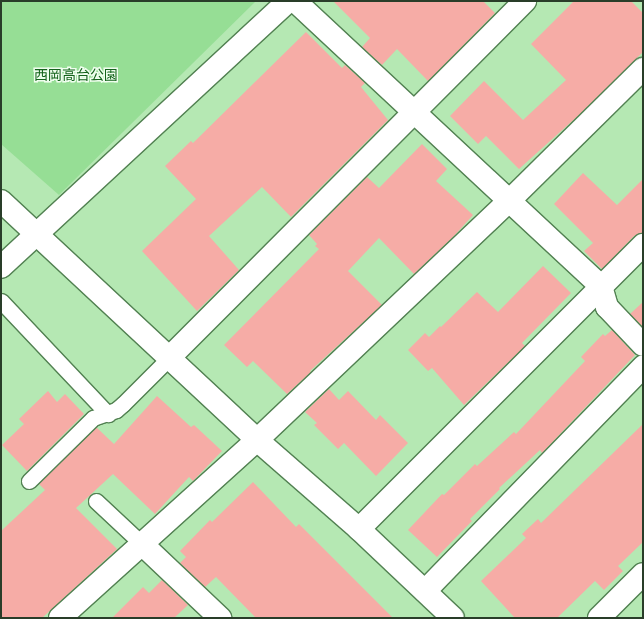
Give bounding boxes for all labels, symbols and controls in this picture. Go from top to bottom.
park label: 西岡高台公園 [34,67,118,83]

